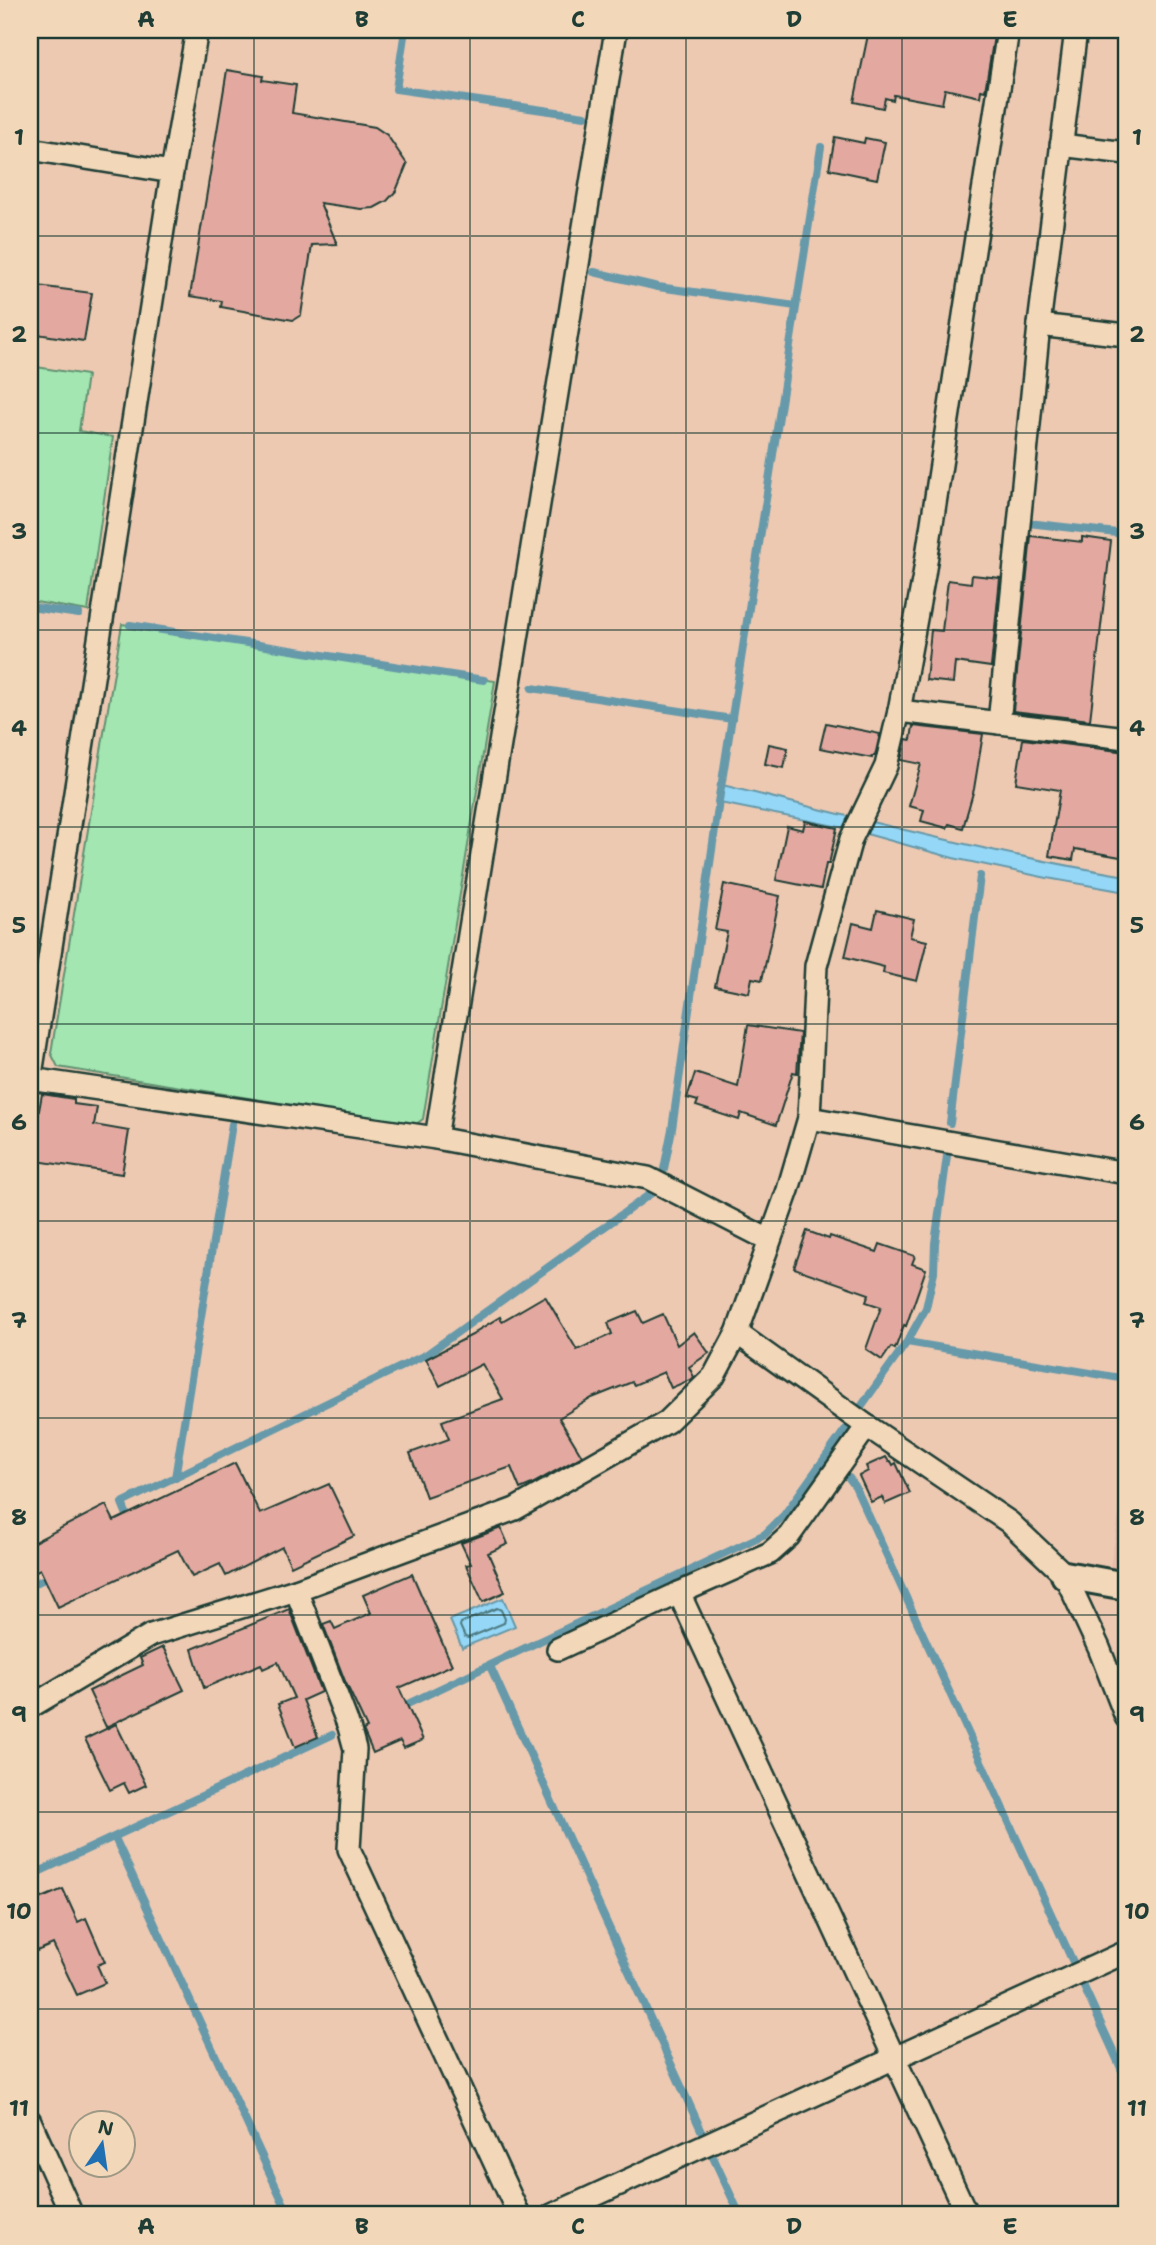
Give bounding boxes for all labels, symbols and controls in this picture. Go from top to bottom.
text: A [137,4,155,34]
text: B [355,4,369,34]
text: C [571,4,585,34]
text: D [786,4,802,34]
text: E [1002,4,1018,34]
text: 1 [14,122,24,152]
text: 1 [1132,122,1142,152]
text: 2 [11,319,27,349]
text: 2 [1129,319,1145,349]
text: 3 [11,516,27,546]
text: 3 [1129,516,1145,546]
text: 4 [11,713,27,743]
text: 4 [1129,713,1145,743]
text: 5 [12,910,26,940]
text: 5 [1130,910,1144,940]
text: 6 [11,1107,27,1137]
text: 6 [1129,1107,1145,1137]
text: 7 [11,1305,27,1335]
text: 7 [1129,1305,1145,1335]
text: 8 [11,1502,27,1532]
text: 8 [1129,1502,1145,1532]
text: 9 [11,1699,27,1729]
text: 9 [1129,1699,1145,1729]
text: 10 [6,1896,32,1926]
text: 10 [1124,1896,1150,1926]
text: 11 [9,2093,29,2123]
text: 11 [1127,2093,1147,2123]
north arrow [66,2108,136,2178]
text: N [96,2114,116,2142]
text: A [137,2211,155,2241]
text: B [355,2211,369,2241]
text: C [571,2211,585,2241]
text: D [786,2211,802,2241]
text: E [1002,2211,1018,2241]

